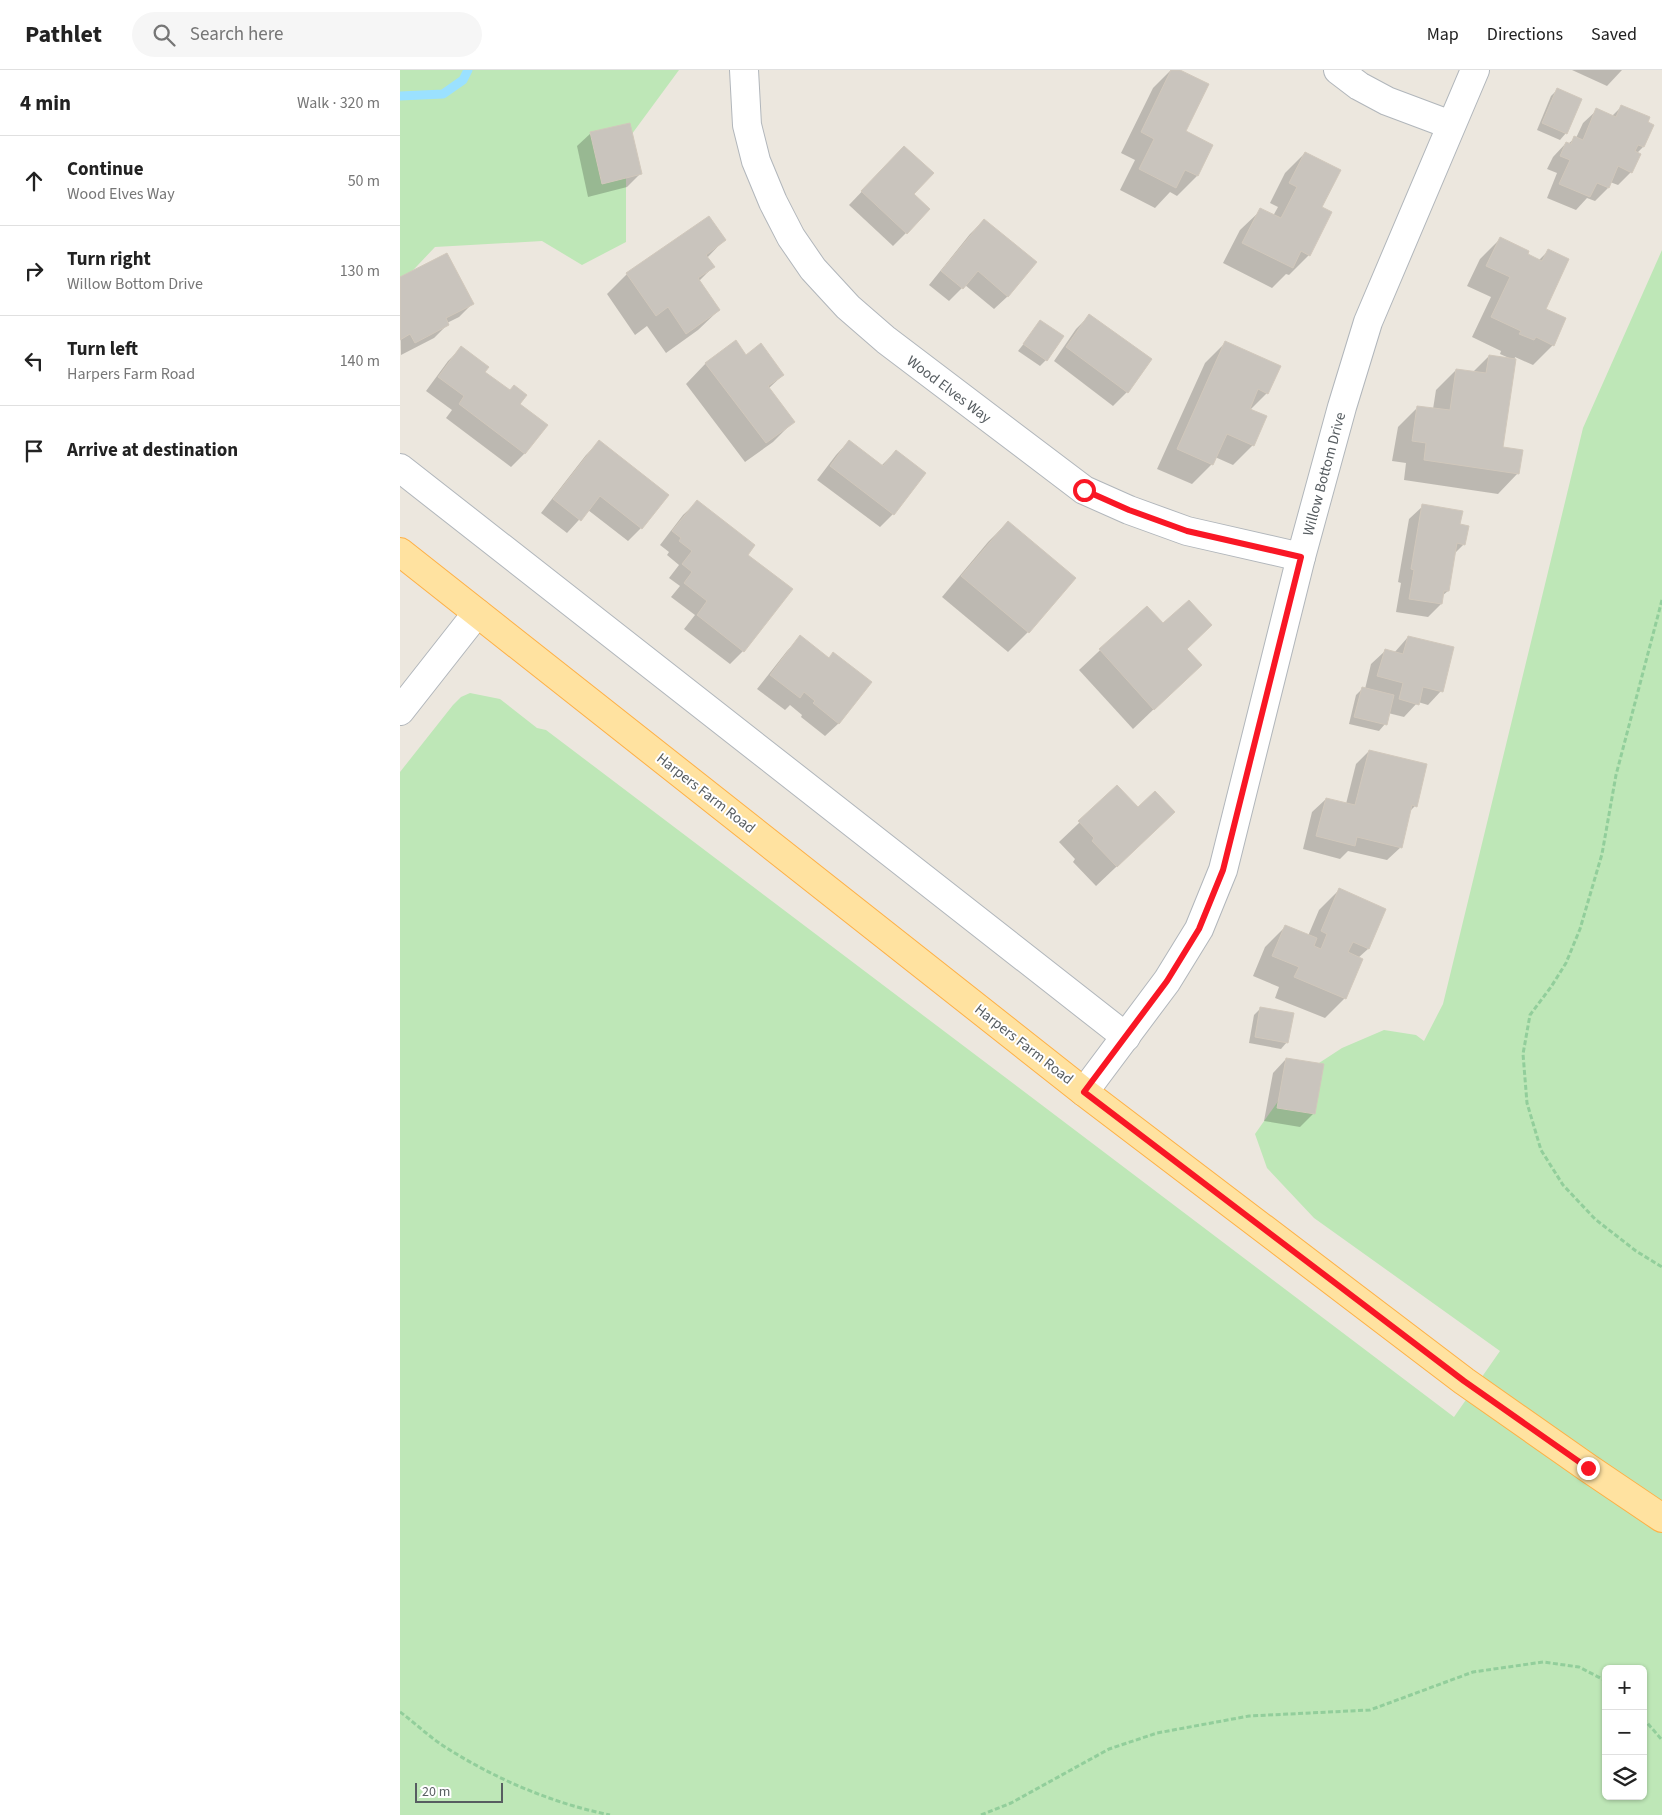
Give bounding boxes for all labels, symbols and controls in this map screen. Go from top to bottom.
search box [132,12,482,57]
text: Pathlet [25,17,102,52]
icon: search [150,21,178,49]
text: Search here [190,21,284,48]
text: Map [1427,22,1459,47]
text: Directions [1487,22,1563,47]
text: Saved [1591,22,1637,47]
text: 4 min [20,88,71,118]
text: Walk · 320 m [297,92,380,114]
text: Continue [67,156,144,183]
icon: ahead [20,167,48,195]
text: 50 m [348,170,380,192]
text: Wood Elves Way [67,183,175,205]
text: Turn right [67,246,151,273]
icon: right [20,257,48,285]
text: 130 m [340,260,380,282]
text: Willow Bottom Drive [67,273,203,295]
text: Turn left [67,336,138,363]
icon: left [20,347,48,375]
text: 140 m [340,350,380,372]
street label: Wood Elves Way [902,351,995,428]
text: Harpers Farm Road [67,363,195,385]
street label: Willow Bottom Drive [1298,410,1351,538]
icon: arrive [20,437,48,465]
text: Arrive at destination [67,437,238,464]
route start [1073,479,1096,502]
street label: Harpers Farm Road [652,748,759,839]
street label: Harpers Farm Road [970,999,1077,1090]
route end [1577,1457,1600,1480]
map controls [1602,1665,1647,1800]
button: + [1602,1665,1647,1710]
button: − [1602,1710,1647,1755]
button: layers [1602,1755,1647,1800]
scale bar [415,1780,502,1803]
text: 20 m [422,1782,450,1802]

